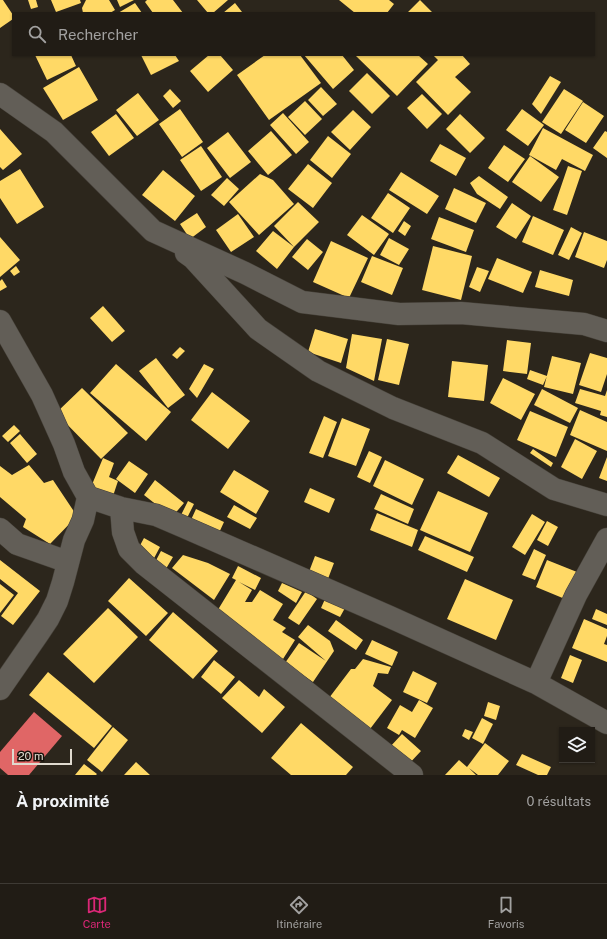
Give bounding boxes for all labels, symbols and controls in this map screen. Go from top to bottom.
search box [12,12,595,56]
icon: search [26,23,48,45]
text: Rechercher [58,26,138,43]
map controls [559,727,595,763]
button: layers [559,727,595,763]
scale bar [12,747,72,766]
text: 20 m [18,750,43,762]
text: À proximité [16,791,110,811]
text: 0 résultats [526,794,591,809]
tab: Carte [83,894,111,930]
tab: Itinéraire [276,894,322,930]
tab: Favoris [488,894,524,930]

